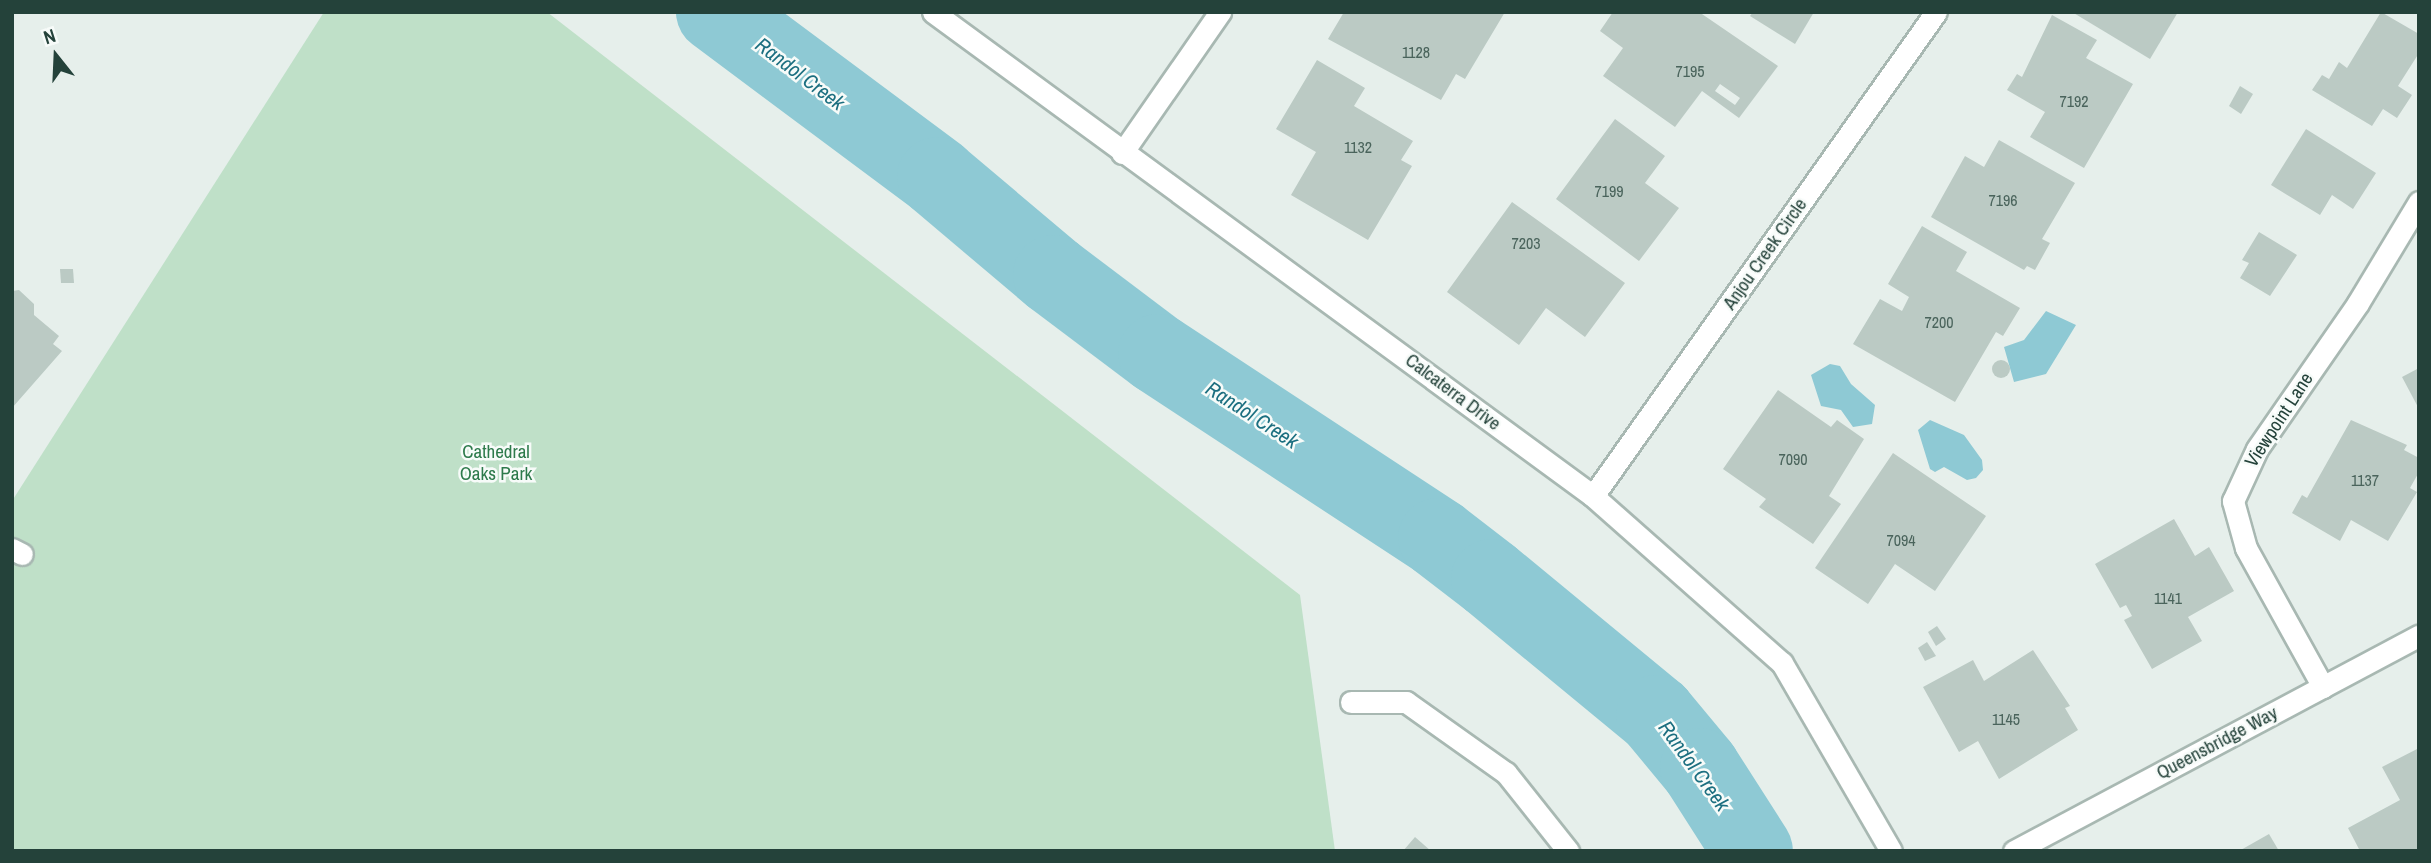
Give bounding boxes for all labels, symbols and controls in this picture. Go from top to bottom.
north arrow [21,21,91,91]
text: N [40,22,59,50]
water label: Randol Creek [750,32,850,116]
house number: 1128 [1402,42,1430,62]
house number: 7195 [1675,61,1705,81]
house number: 7192 [2059,91,2089,111]
house number: 1132 [1344,137,1372,157]
house number: 7199 [1594,181,1624,201]
house number: 7196 [1988,190,2018,210]
street label: Anjou Creek Circle [1718,194,1812,314]
house number: 7203 [1511,233,1541,253]
house number: 7200 [1924,312,1954,332]
street label: Calcaterra Drive [1401,349,1505,435]
street label: Viewpoint Lane [2240,368,2318,472]
water label: Randol Creek [1201,376,1303,454]
park label: Cathedral Oaks Park [460,441,532,485]
house number: 7090 [1778,449,1808,469]
house number: 1137 [2351,470,2379,490]
house number: 7094 [1886,530,1916,550]
house number: 1141 [2154,588,2182,608]
street label: Queensbridge Way [2153,702,2281,784]
house number: 1145 [1992,709,2020,729]
water label: Randol Creek [1653,716,1735,816]

